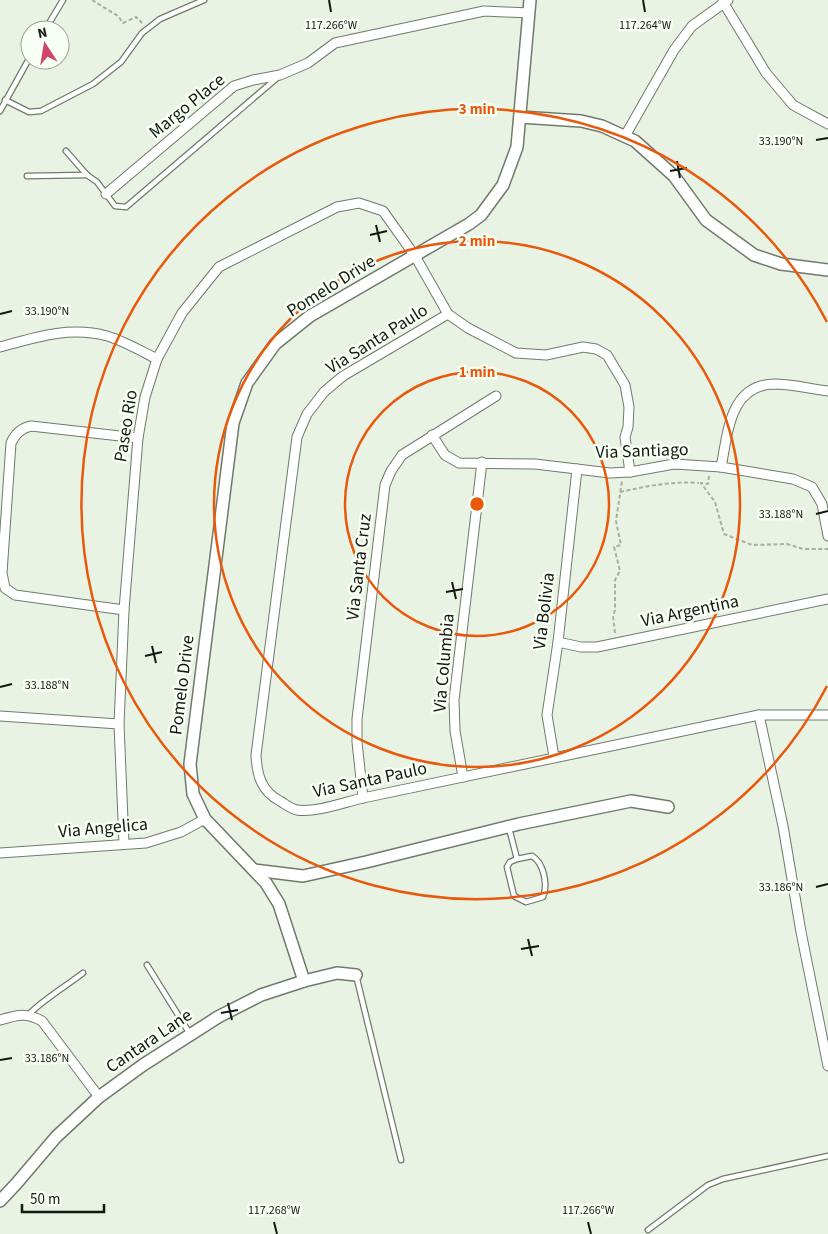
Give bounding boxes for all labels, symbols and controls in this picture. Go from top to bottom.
text: 117.266°W [305,17,358,34]
text: 117.264°W [619,17,672,34]
north arrow [20,20,70,70]
text: N [36,23,49,44]
street label: Margo Place [144,68,230,144]
text: 3 min [459,99,495,120]
text: 33.190°N [759,133,803,150]
text: 2 min [459,231,495,252]
street label: Pomelo Drive [282,249,380,323]
street label: Via Santa Paulo [321,298,433,380]
text: 33.190°N [25,303,69,320]
text: 1 min [459,362,495,383]
street label: Paseo Rio [108,388,144,464]
street label: Via Santiago [595,437,689,465]
centre of rings [468,495,486,513]
text: 33.188°N [759,506,803,523]
street label: Via Santa Cruz [340,512,378,622]
street label: Via Bolivia [527,571,561,651]
street label: Via Argentina [639,588,741,634]
street label: Via Columbia [427,613,461,713]
street label: Pomelo Drive [163,634,201,736]
text: 33.188°N [25,677,69,694]
street label: Via Santa Paulo [311,756,429,804]
street label: Via Angelica [57,812,149,844]
text: 33.186°N [759,879,803,896]
street label: Cantara Lane [101,1003,197,1079]
text: 33.186°N [25,1050,69,1067]
scale bar [22,1182,105,1214]
text: 50 m [30,1189,60,1210]
text: 117.268°W [248,1202,301,1219]
text: 117.266°W [562,1202,615,1219]

